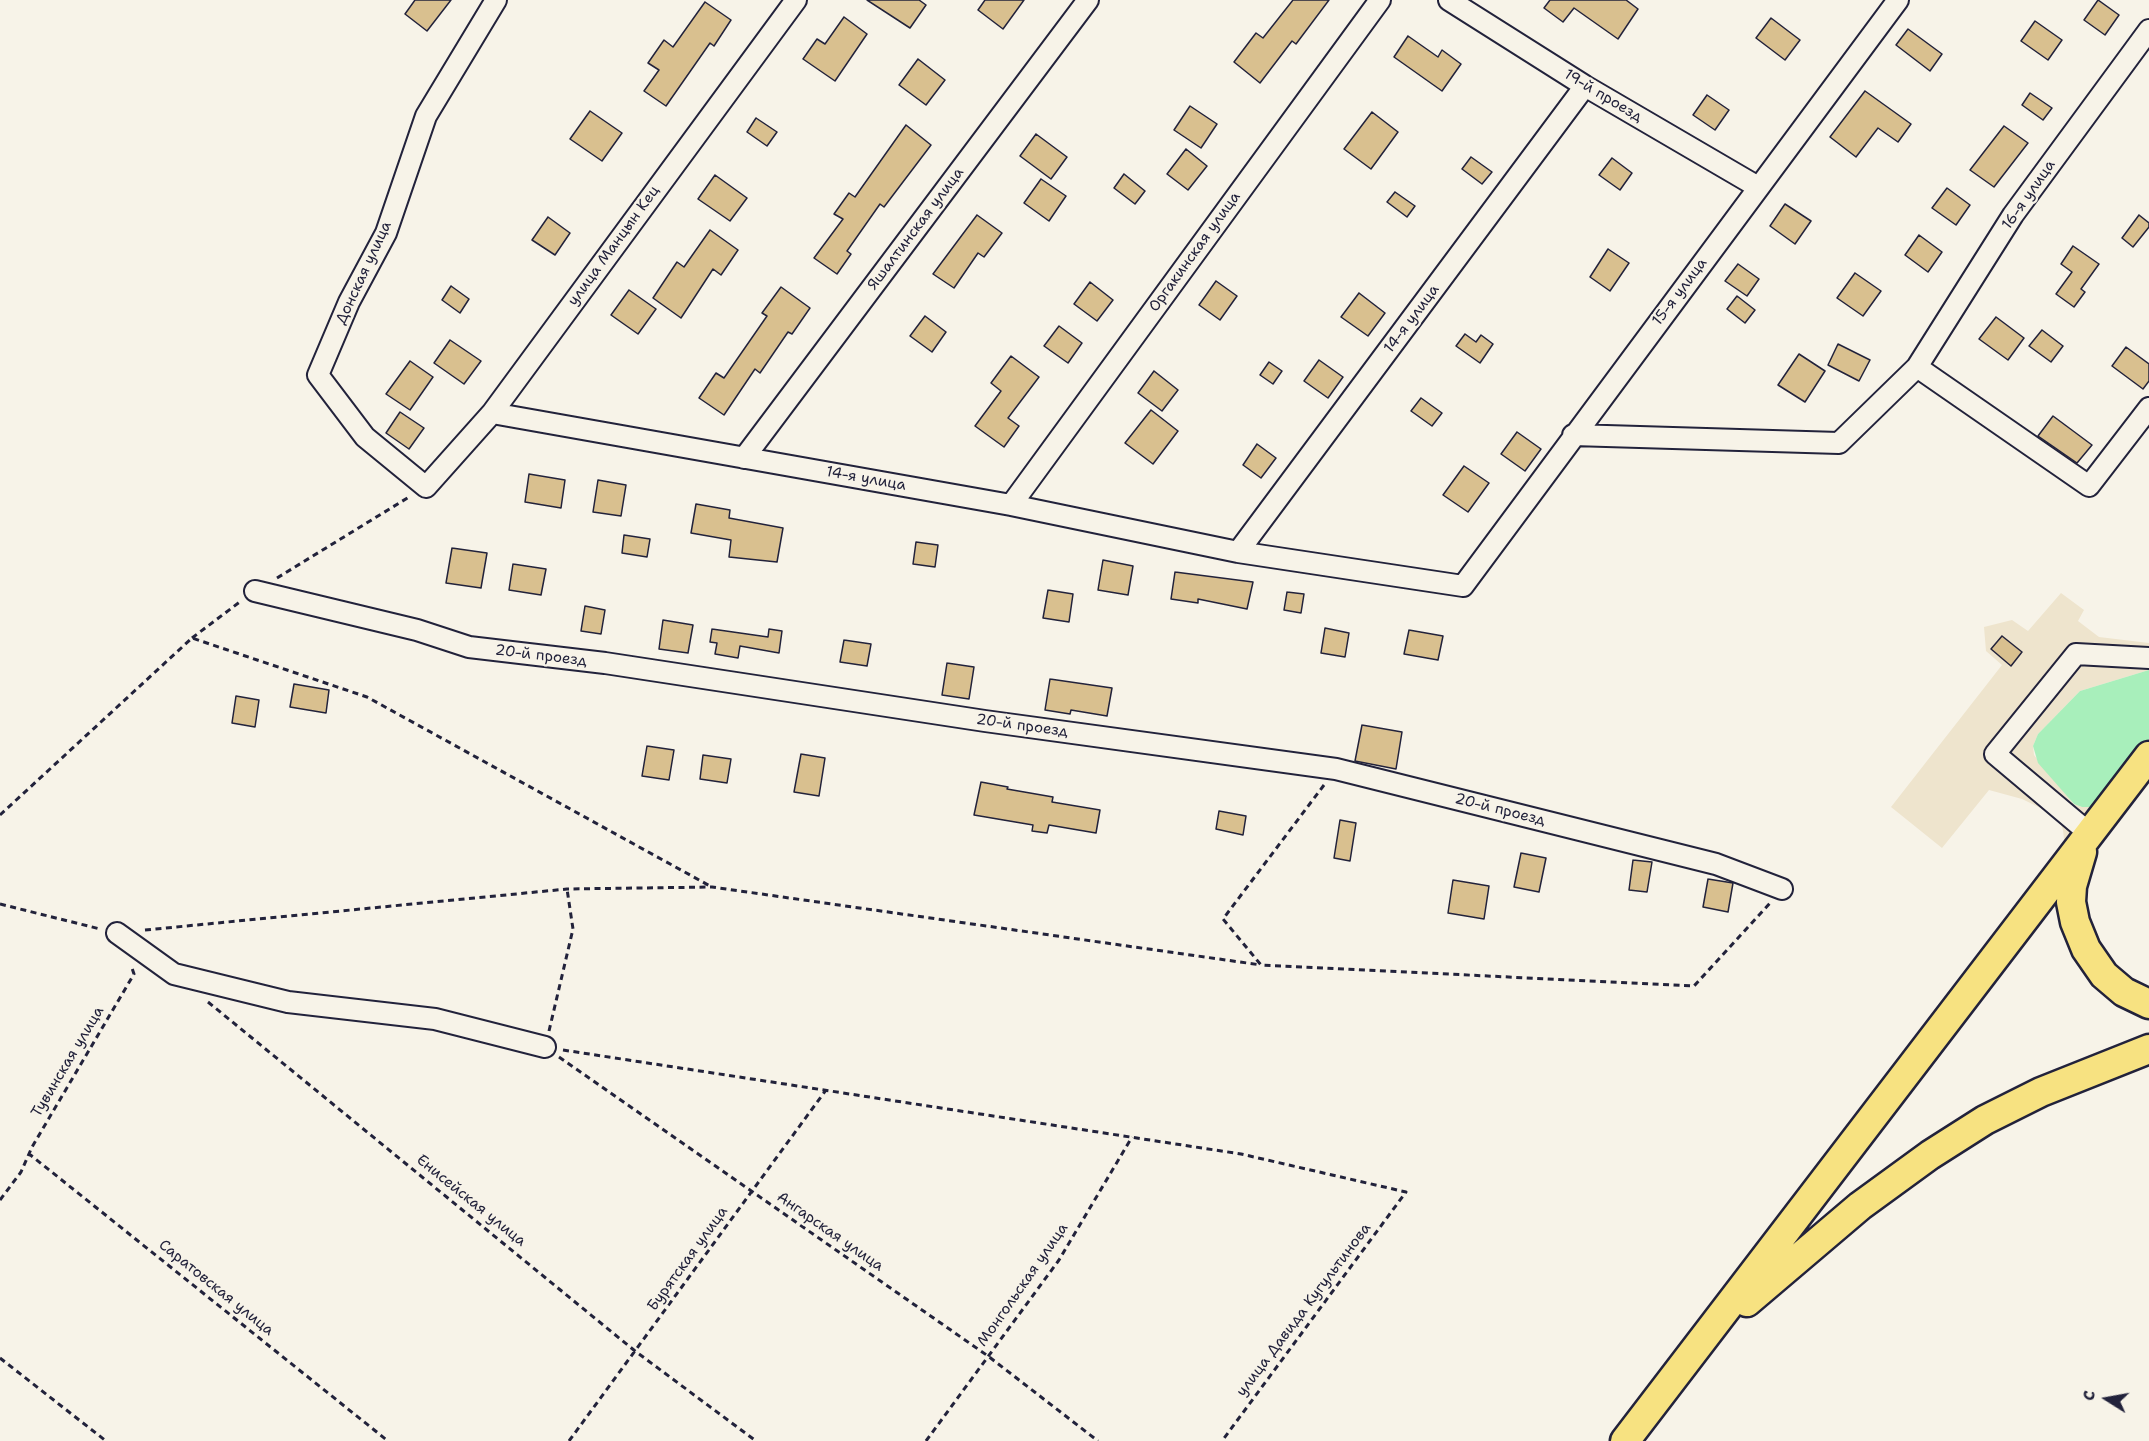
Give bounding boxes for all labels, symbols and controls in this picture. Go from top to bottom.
street label: 19-й проезд [1561,66,1645,126]
street label: 16-я улица [1998,157,2060,233]
street label: Яшалтинская улица [864,164,968,294]
street label: улица Манцын Кец [564,182,664,310]
street label: Оргакинская улица [1145,189,1245,315]
street label: Донская улица [332,219,396,327]
street label: 15-я улица [1649,255,1711,329]
street label: 14-я улица [1380,281,1444,357]
street label: 14-я улица [825,463,907,495]
street label: 20-й проезд [494,641,588,671]
street label: 20-й проезд [975,711,1069,741]
street label: 20-й проезд [1453,790,1547,830]
street label: Тувинская улица [28,1003,108,1121]
street label: Енисейская улица [413,1151,529,1251]
street label: Ангарская улица [773,1188,887,1276]
street label: Бурятская улица [644,1203,732,1315]
street label: Монгольская улица [974,1220,1072,1350]
street label: улица Давида Кугультинова [1233,1220,1375,1400]
street label: Саратовская улица [155,1236,277,1340]
north arrow [2077,1369,2137,1429]
text: С [2078,1389,2100,1402]

